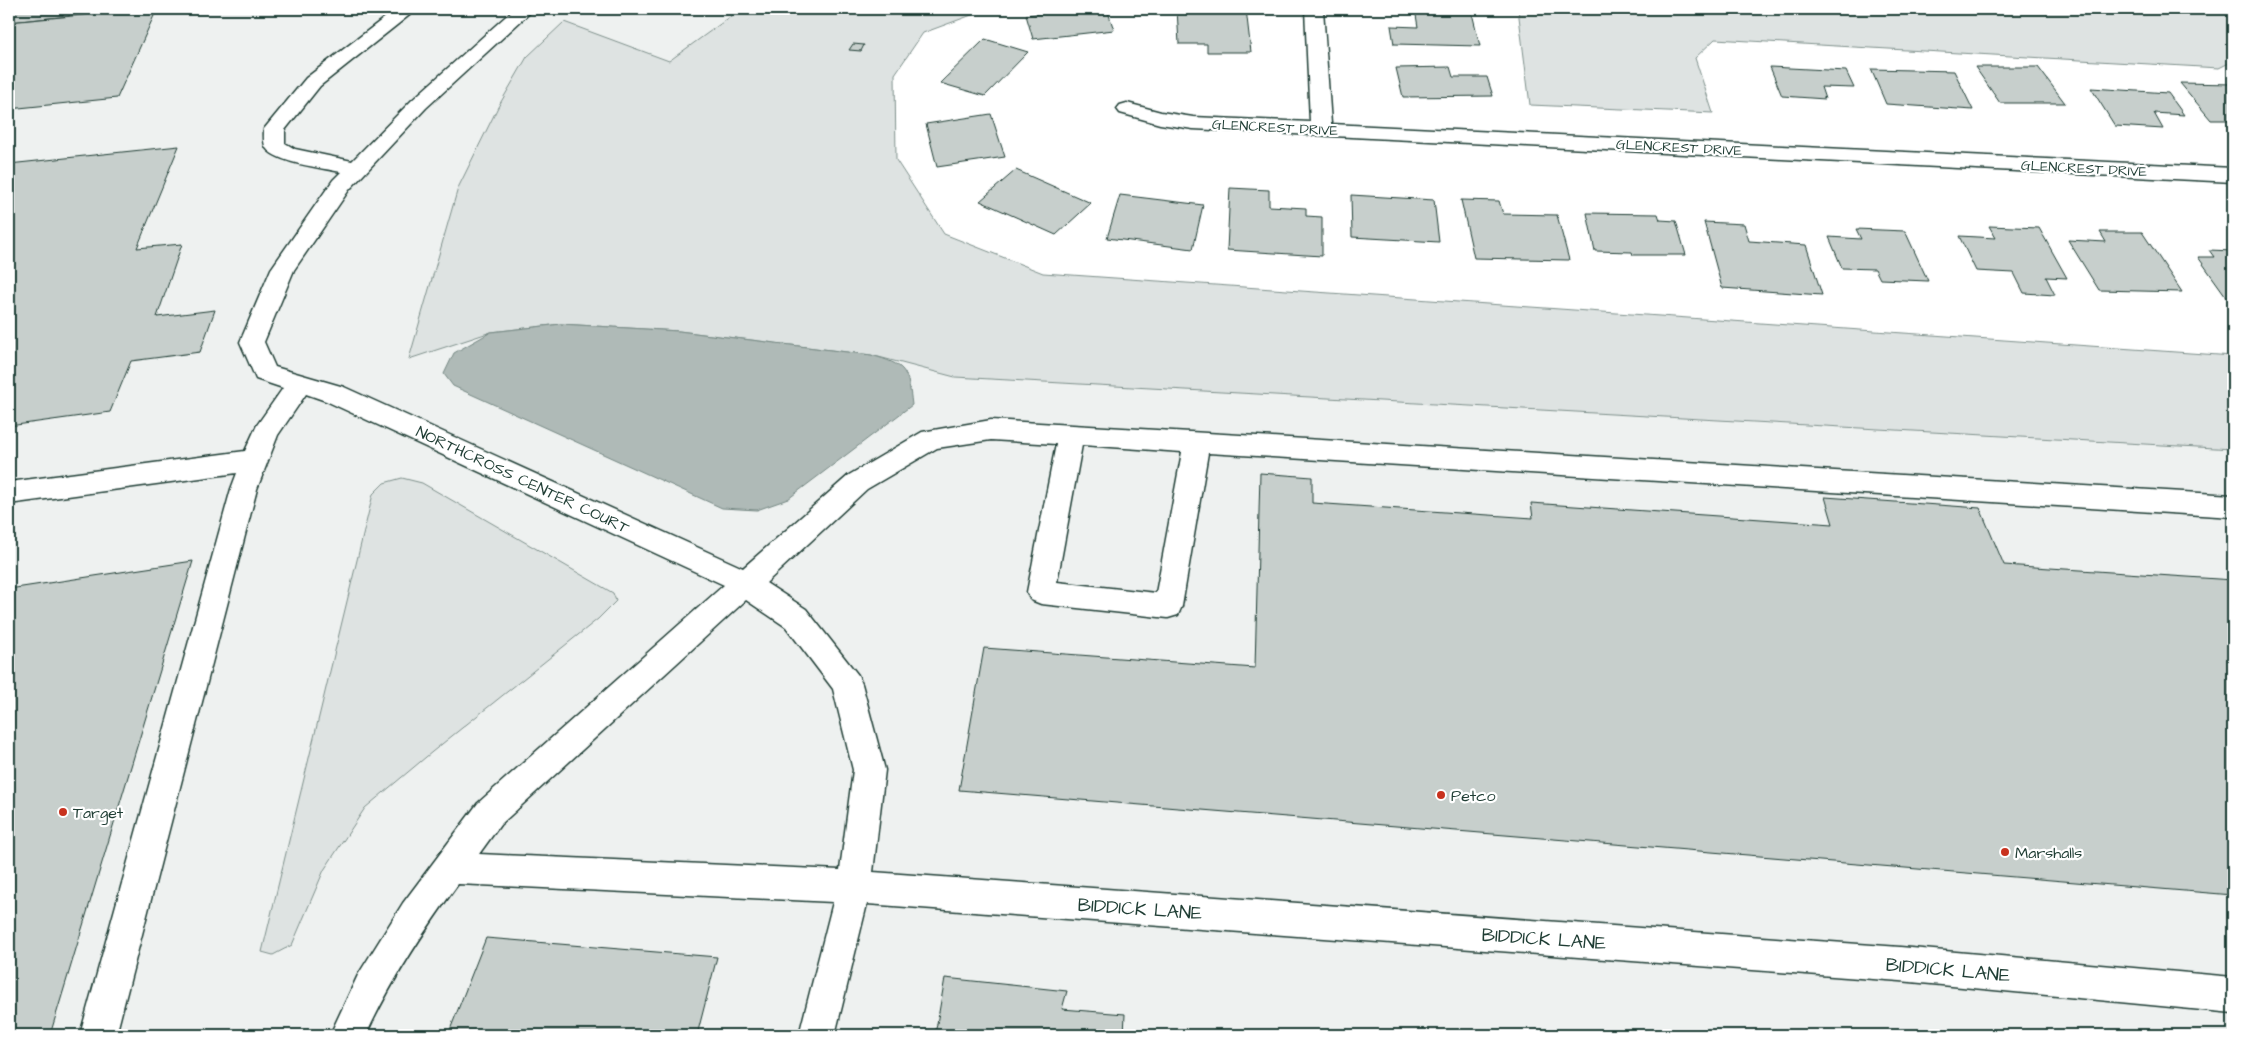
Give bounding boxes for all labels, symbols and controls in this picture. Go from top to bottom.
street label: GLENCREST DRIVE [1211,115,1339,141]
street label: GLENCREST DRIVE [1615,135,1743,161]
street label: GLENCREST DRIVE [2020,156,2148,182]
street label: NORTHCROSS CENTER COURT [412,421,633,539]
place label: Petco [1451,785,1495,807]
marker: Petco [1435,789,1447,801]
place label: Target [73,802,124,825]
marker: Target [57,806,69,818]
place label: Marshalls [2015,842,2082,864]
marker: Marshalls [1999,846,2011,858]
street label: BIDDICK LANE [1077,892,1203,927]
street label: BIDDICK LANE [1481,922,1607,957]
street label: BIDDICK LANE [1884,952,2011,989]

